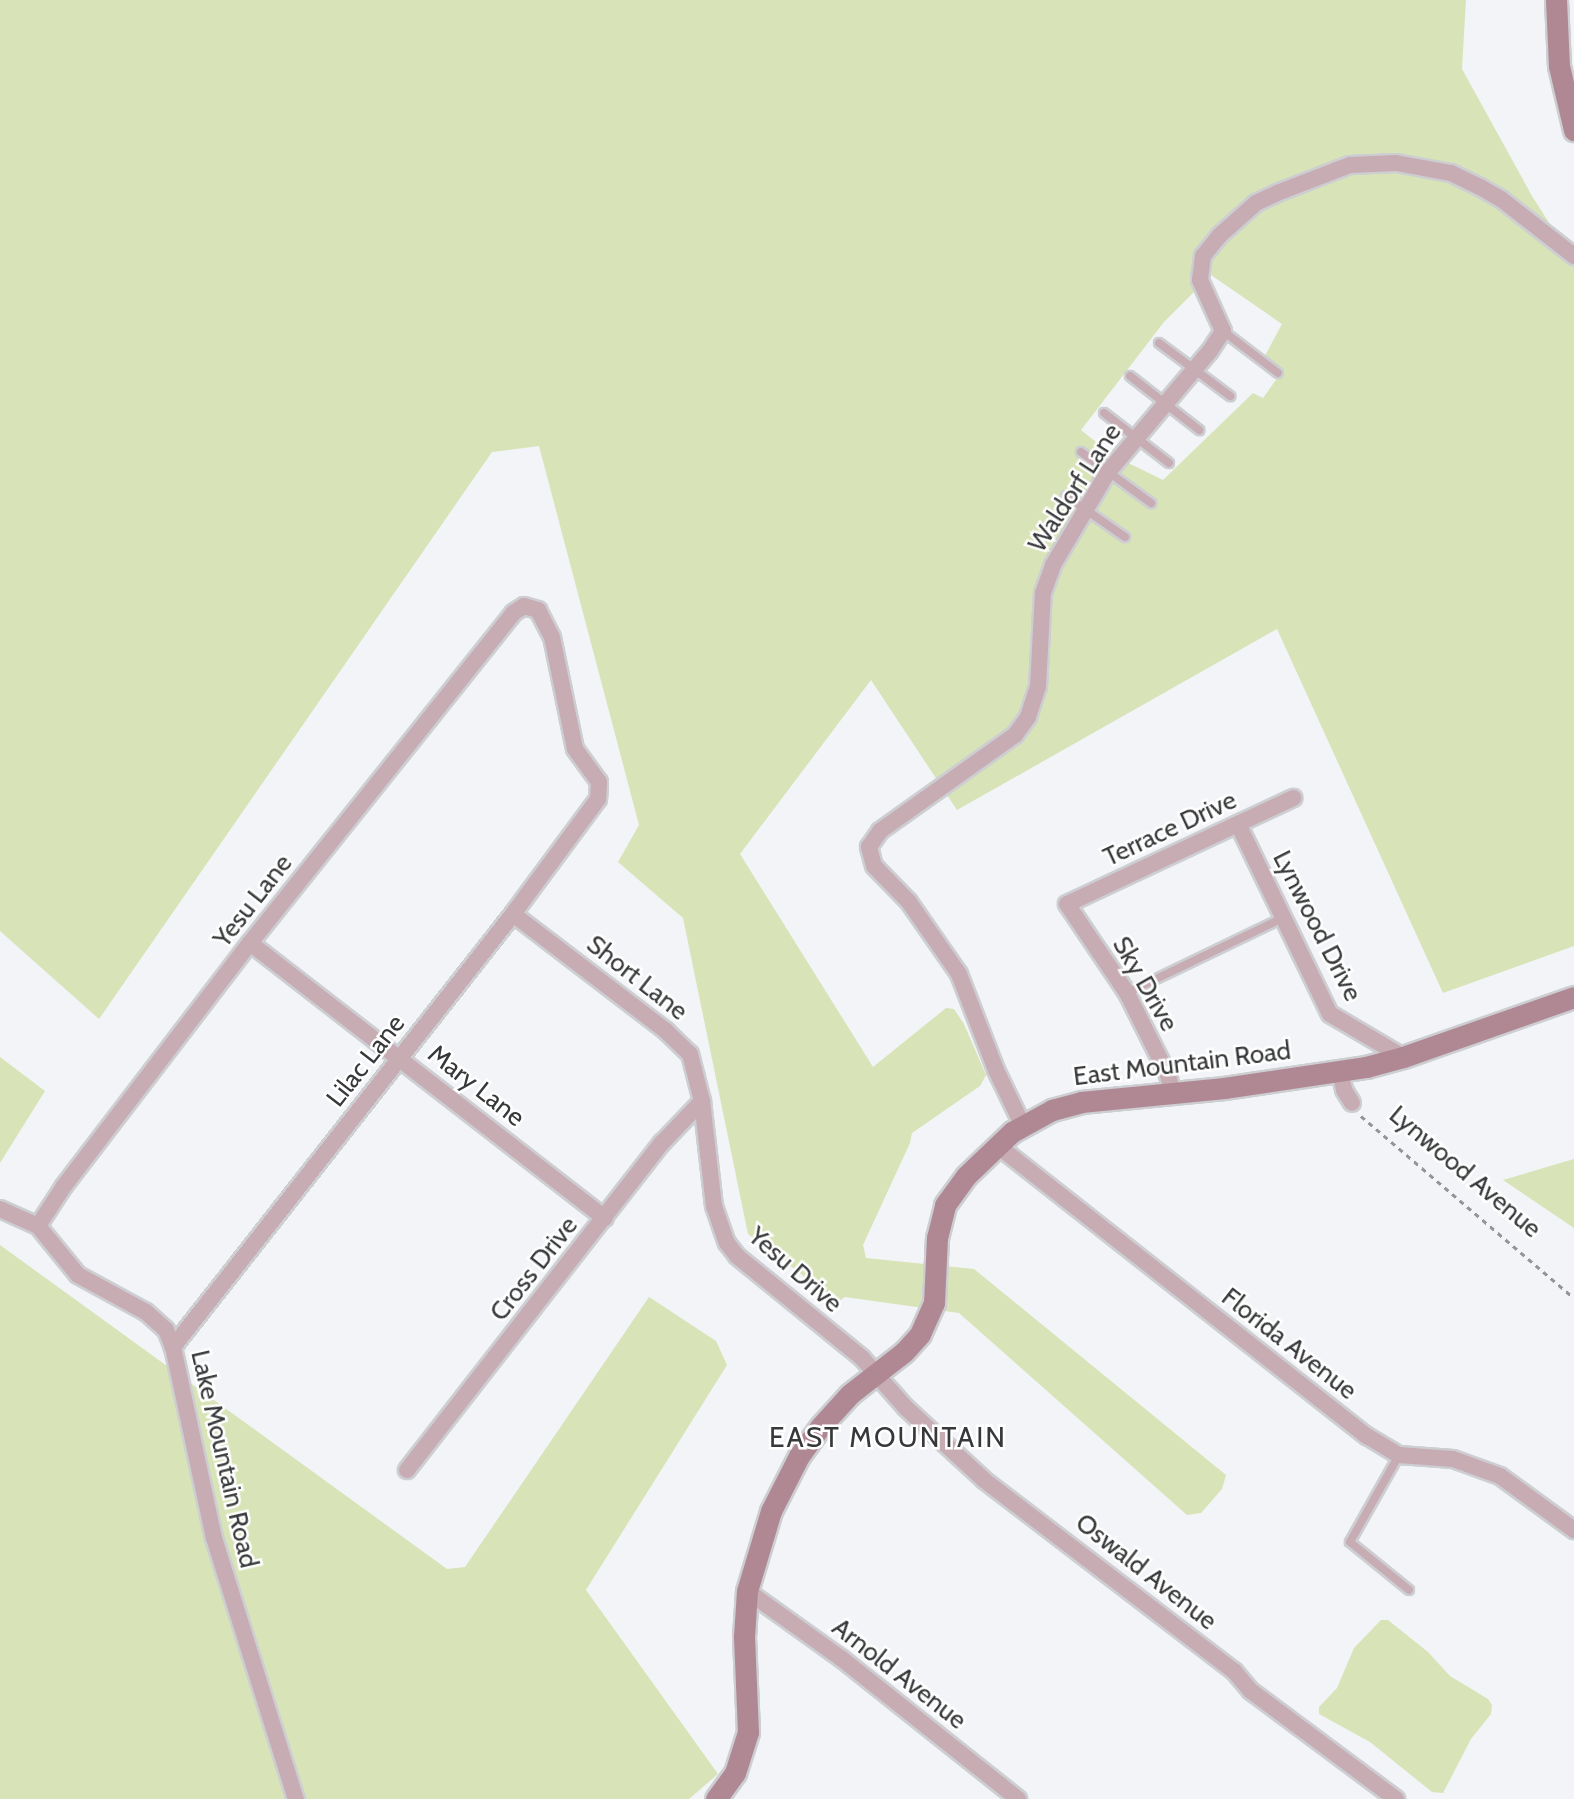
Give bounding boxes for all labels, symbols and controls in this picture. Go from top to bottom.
street label: Waldorf Lane [1022,418,1128,558]
street label: Terrace Drive [1099,785,1241,873]
street label: Lynwood Drive [1266,846,1368,1006]
street label: Yesu Lane [207,848,299,954]
street label: Short Lane [580,929,694,1027]
street label: Sky Drive [1105,931,1185,1037]
street label: Lilac Lane [320,1009,412,1113]
street label: East Mountain Road [1071,1035,1293,1093]
street label: Mary Lane [421,1039,531,1133]
street label: Lynwood Avenue [1383,1099,1547,1245]
street label: Cross Drive [484,1211,584,1327]
street label: Yesu Drive [742,1221,848,1319]
street label: Florida Avenue [1215,1282,1363,1406]
street label: Lake Mountain Road [184,1347,264,1571]
district label: EAST MOUNTAIN [771,1420,1005,1454]
street label: Oswald Avenue [1069,1507,1223,1637]
street label: Arnold Avenue [826,1612,972,1736]

